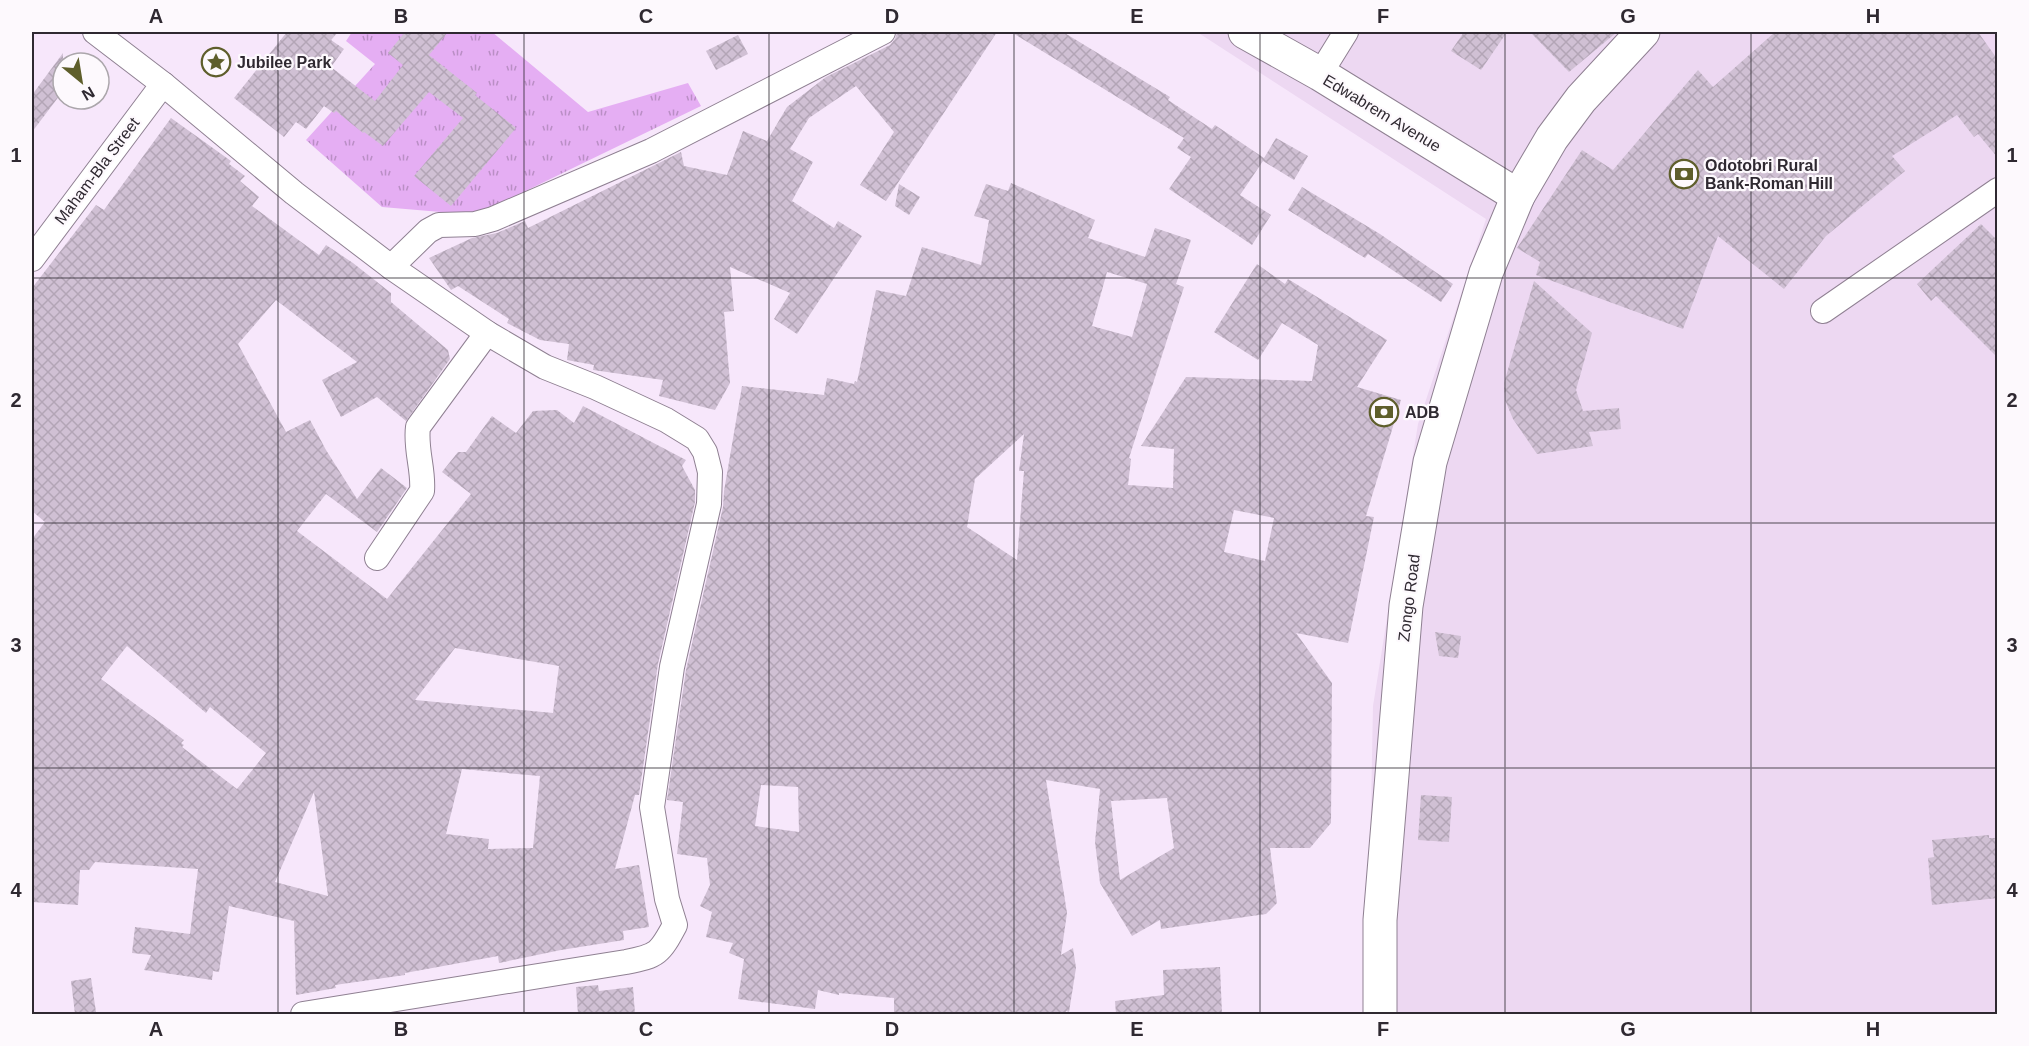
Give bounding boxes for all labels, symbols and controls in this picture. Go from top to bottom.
text: A [149,5,163,27]
text: B [394,5,408,27]
text: C [639,5,653,27]
text: D [885,5,899,27]
text: E [1130,5,1144,27]
text: F [1377,5,1389,27]
text: G [1620,5,1636,27]
text: H [1866,5,1880,27]
place icon: Jubilee Park [200,46,232,78]
north arrow [51,51,111,111]
place label: Jubilee Park [237,54,331,71]
street label: Edwabrem Avenue [1320,71,1444,155]
text: N [79,83,98,104]
street label: Maham-Bla Street [51,114,143,228]
text: 1 [10,144,22,166]
text: 1 [2006,144,2018,166]
place label: Odotobri Rural Bank-Roman Hill [1705,157,1833,192]
bank icon: Odotobri Rural Bank-Roman Hill [1668,158,1700,190]
text: 2 [10,389,22,411]
text: 2 [2006,389,2018,411]
bank icon: ADB [1368,396,1400,428]
place label: ADB [1405,404,1440,421]
street label: Zongo Road [1395,553,1423,643]
text: 3 [10,634,22,656]
text: 3 [2006,634,2018,656]
text: 4 [10,879,22,901]
text: 4 [2006,879,2018,901]
text: A [149,1018,163,1040]
text: B [394,1018,408,1040]
text: C [639,1018,653,1040]
text: D [885,1018,899,1040]
text: E [1130,1018,1144,1040]
text: F [1377,1018,1389,1040]
text: G [1620,1018,1636,1040]
text: H [1866,1018,1880,1040]

